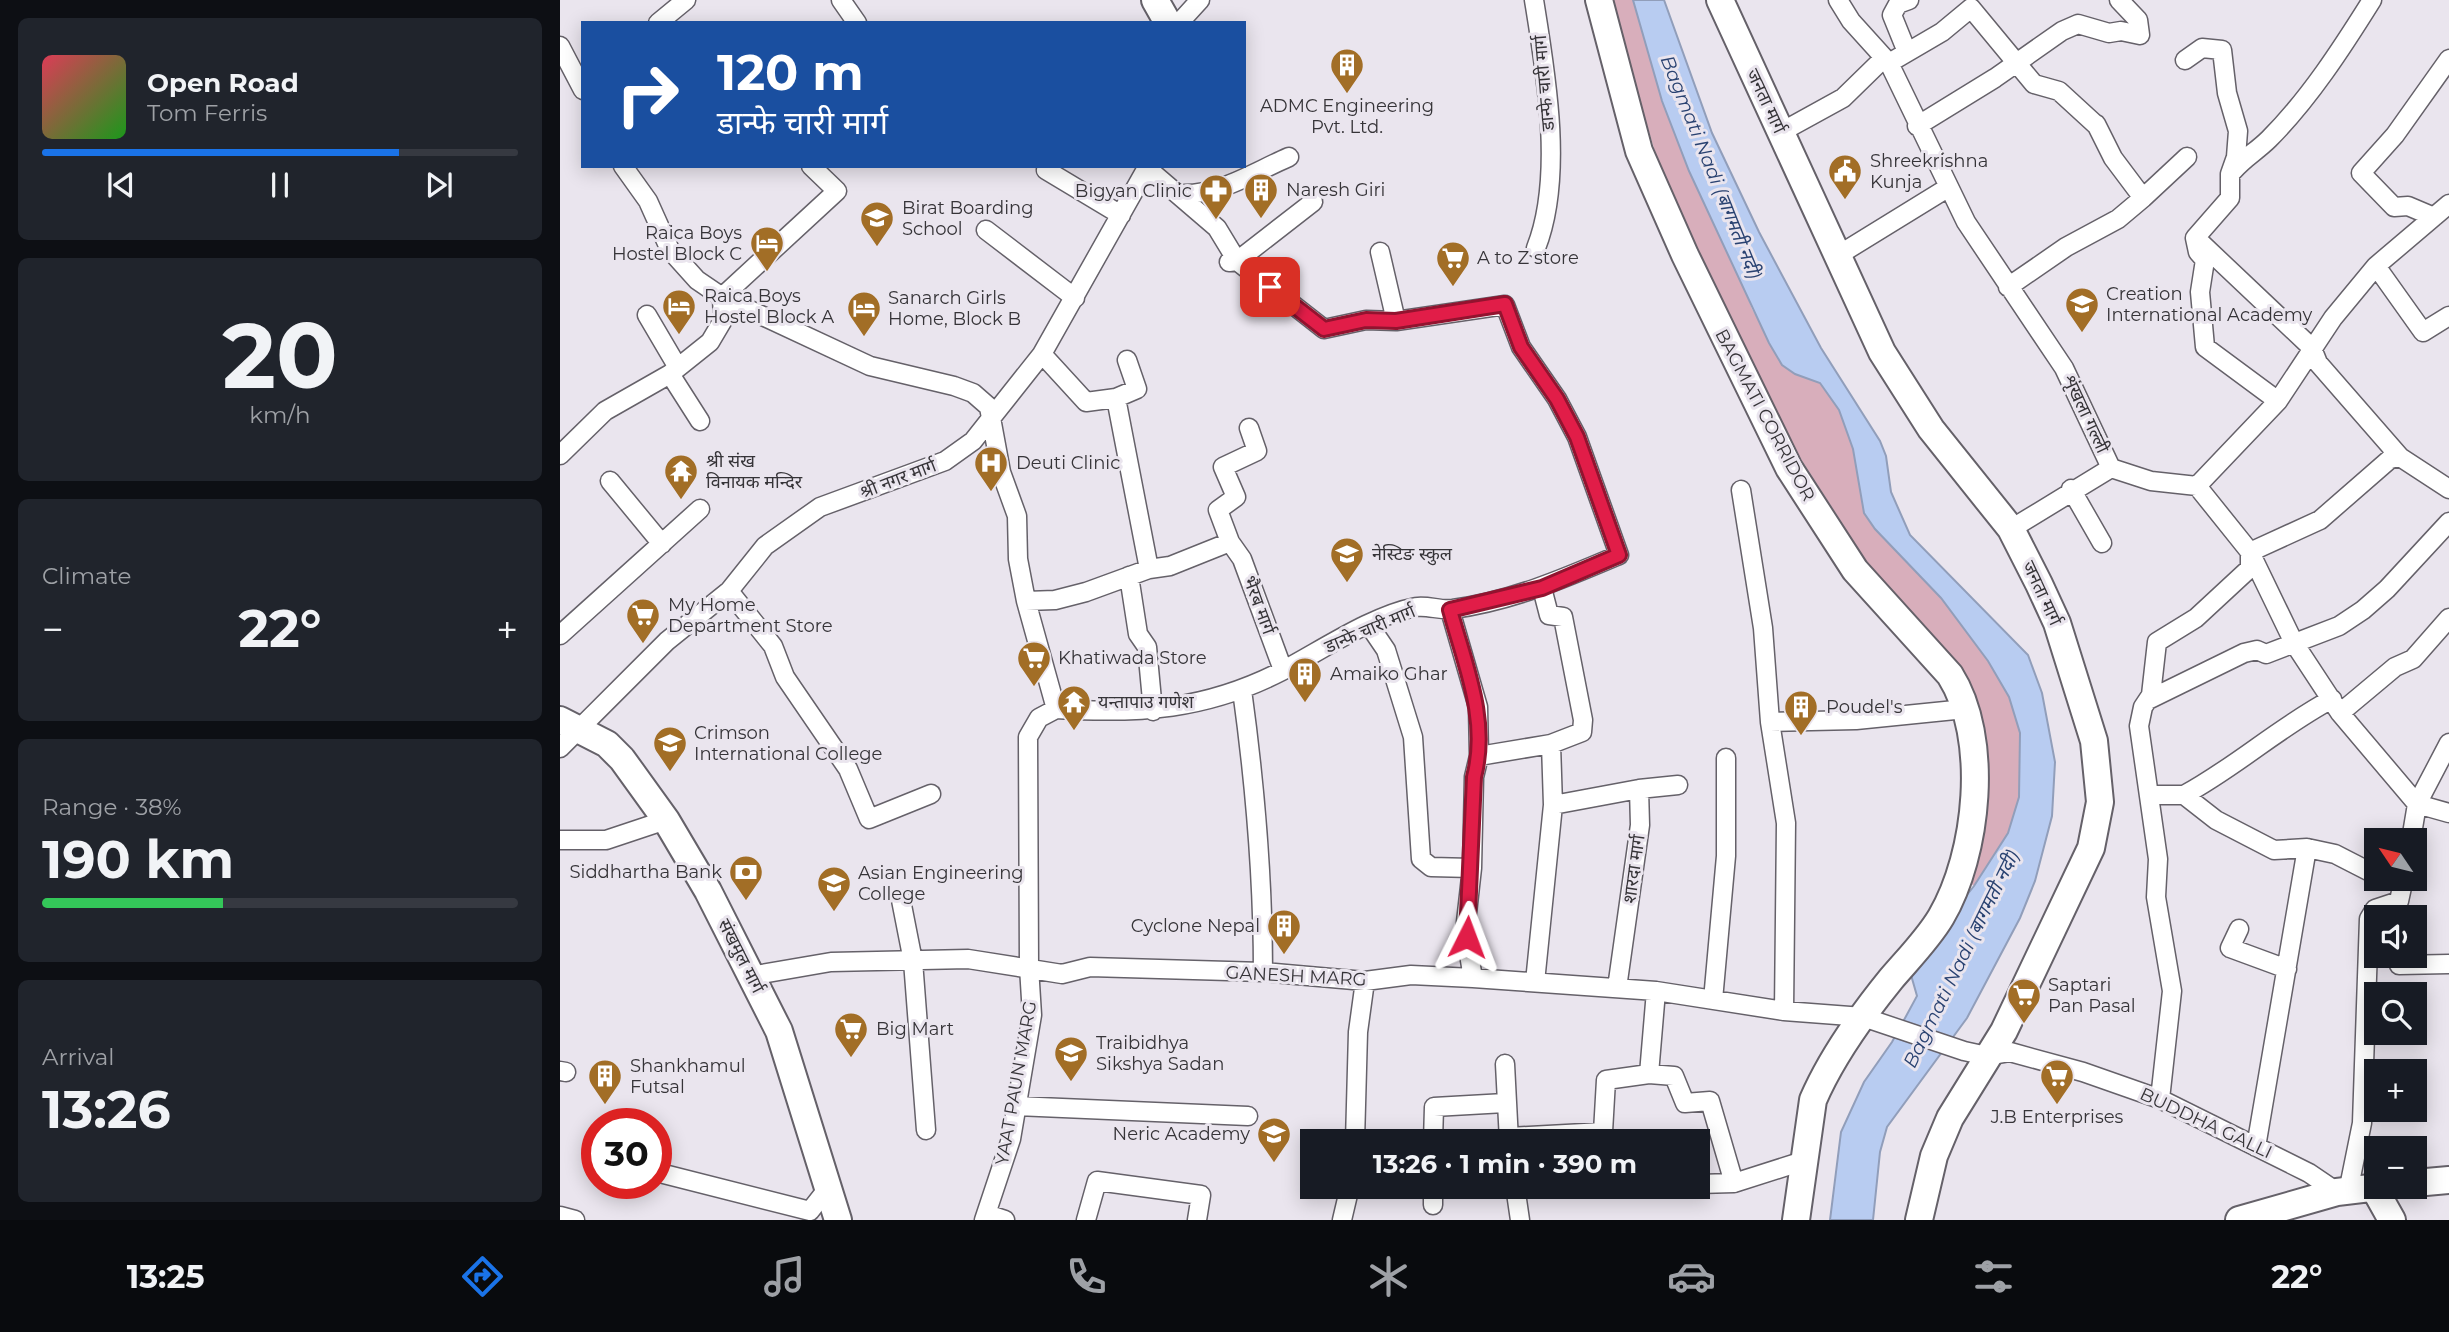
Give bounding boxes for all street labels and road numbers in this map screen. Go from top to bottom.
street label: डान्फे चारी मार्ग [1529,33,1559,133]
street label: जनता मार्ग [1742,65,1791,138]
street label: BAGMATI CORRIDOR [1710,325,1820,505]
street label: शृंखला गल्ली [2058,371,2114,457]
street label: श्री नगर मार्ग [857,454,940,504]
street label: जनता मार्ग [2018,557,2067,630]
street label: भैरब मार्ग [1238,573,1280,638]
street label: डान्फे चारी मार्ग [1321,600,1419,658]
street label: शारदा मार्ग [1618,832,1650,905]
street label: संखमुल मार्ग [712,915,769,998]
street label: GANESH MARG [1225,961,1367,991]
street label: YAAT PAUN MARG [991,999,1041,1167]
street label: BUDDHA GALLI [2136,1083,2276,1163]

